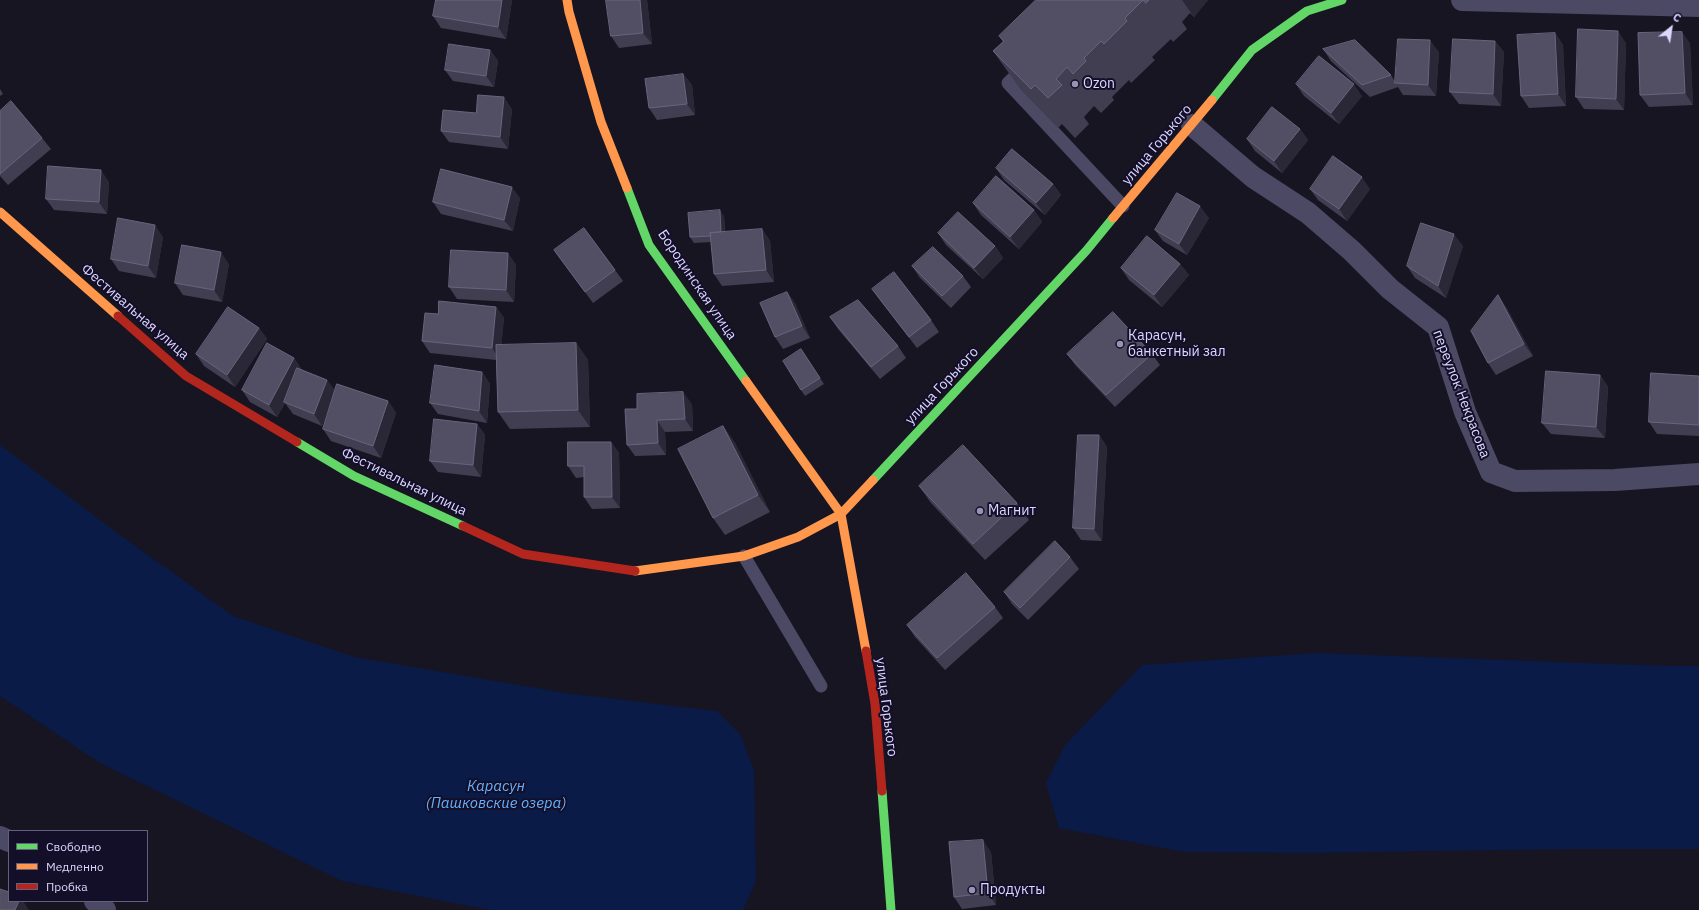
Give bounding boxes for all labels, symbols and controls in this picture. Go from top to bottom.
north arrow [1651,8,1691,48]
text: С [1670,10,1684,25]
place label: Ozon [1083,76,1115,92]
marker: Ozon [1070,79,1080,89]
street label: улица Горького [1118,101,1196,189]
street label: Бородинская улица [654,227,740,343]
street label: Фестивальная улица [78,261,192,363]
place label: Карасун, банкетный зал [1128,328,1226,360]
street label: переулок Некрасова [1429,328,1493,460]
marker: Карасун, банкетный зал [1115,339,1125,349]
street label: улица Горького [902,344,982,428]
street label: Фестивальная улица [339,444,469,520]
place label: Магнит [988,503,1036,519]
marker: Магнит [975,506,985,516]
street label: улица Горького [872,656,900,758]
water label: Карасун (Пашковские озера) [426,778,566,813]
legend [8,830,148,902]
text: Свободно [46,839,101,854]
text: Медленно [46,859,104,874]
text: Пробка [46,879,88,894]
place label: Продукты [980,882,1045,898]
marker: Продукты [967,885,977,895]

